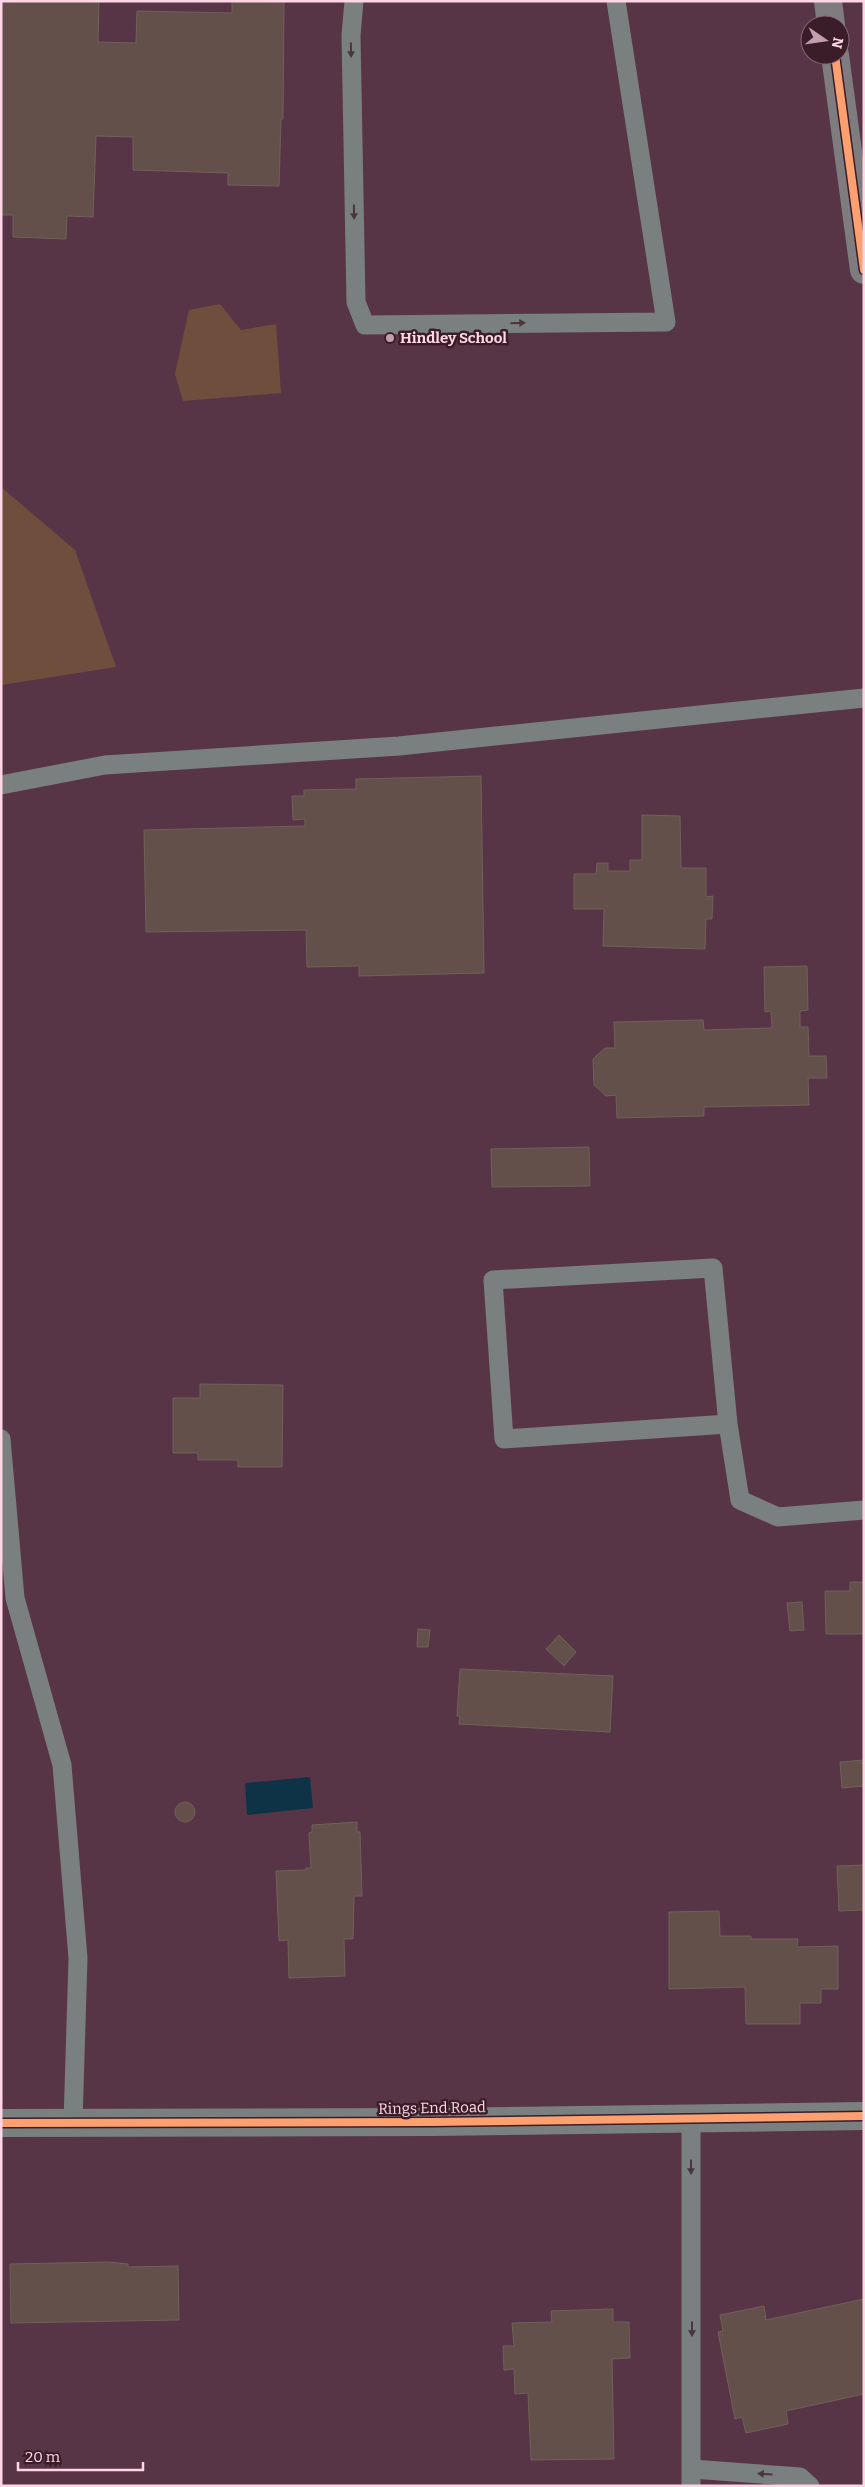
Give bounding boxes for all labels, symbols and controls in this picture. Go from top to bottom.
north arrow [800,15,850,65]
text: N [828,36,847,50]
one-way arrow [348,42,356,58]
one-way arrow [350,205,358,221]
one-way arrow [510,319,526,327]
place label: Hindley School [400,329,507,347]
marker: Hindley School [384,332,396,344]
street label: Rings End Road [378,2098,486,2118]
one-way arrow [687,2159,695,2175]
one-way arrow [688,2322,696,2338]
scale bar [18,2440,142,2472]
text: 20 m [25,2448,61,2466]
one-way arrow [757,2470,773,2478]

